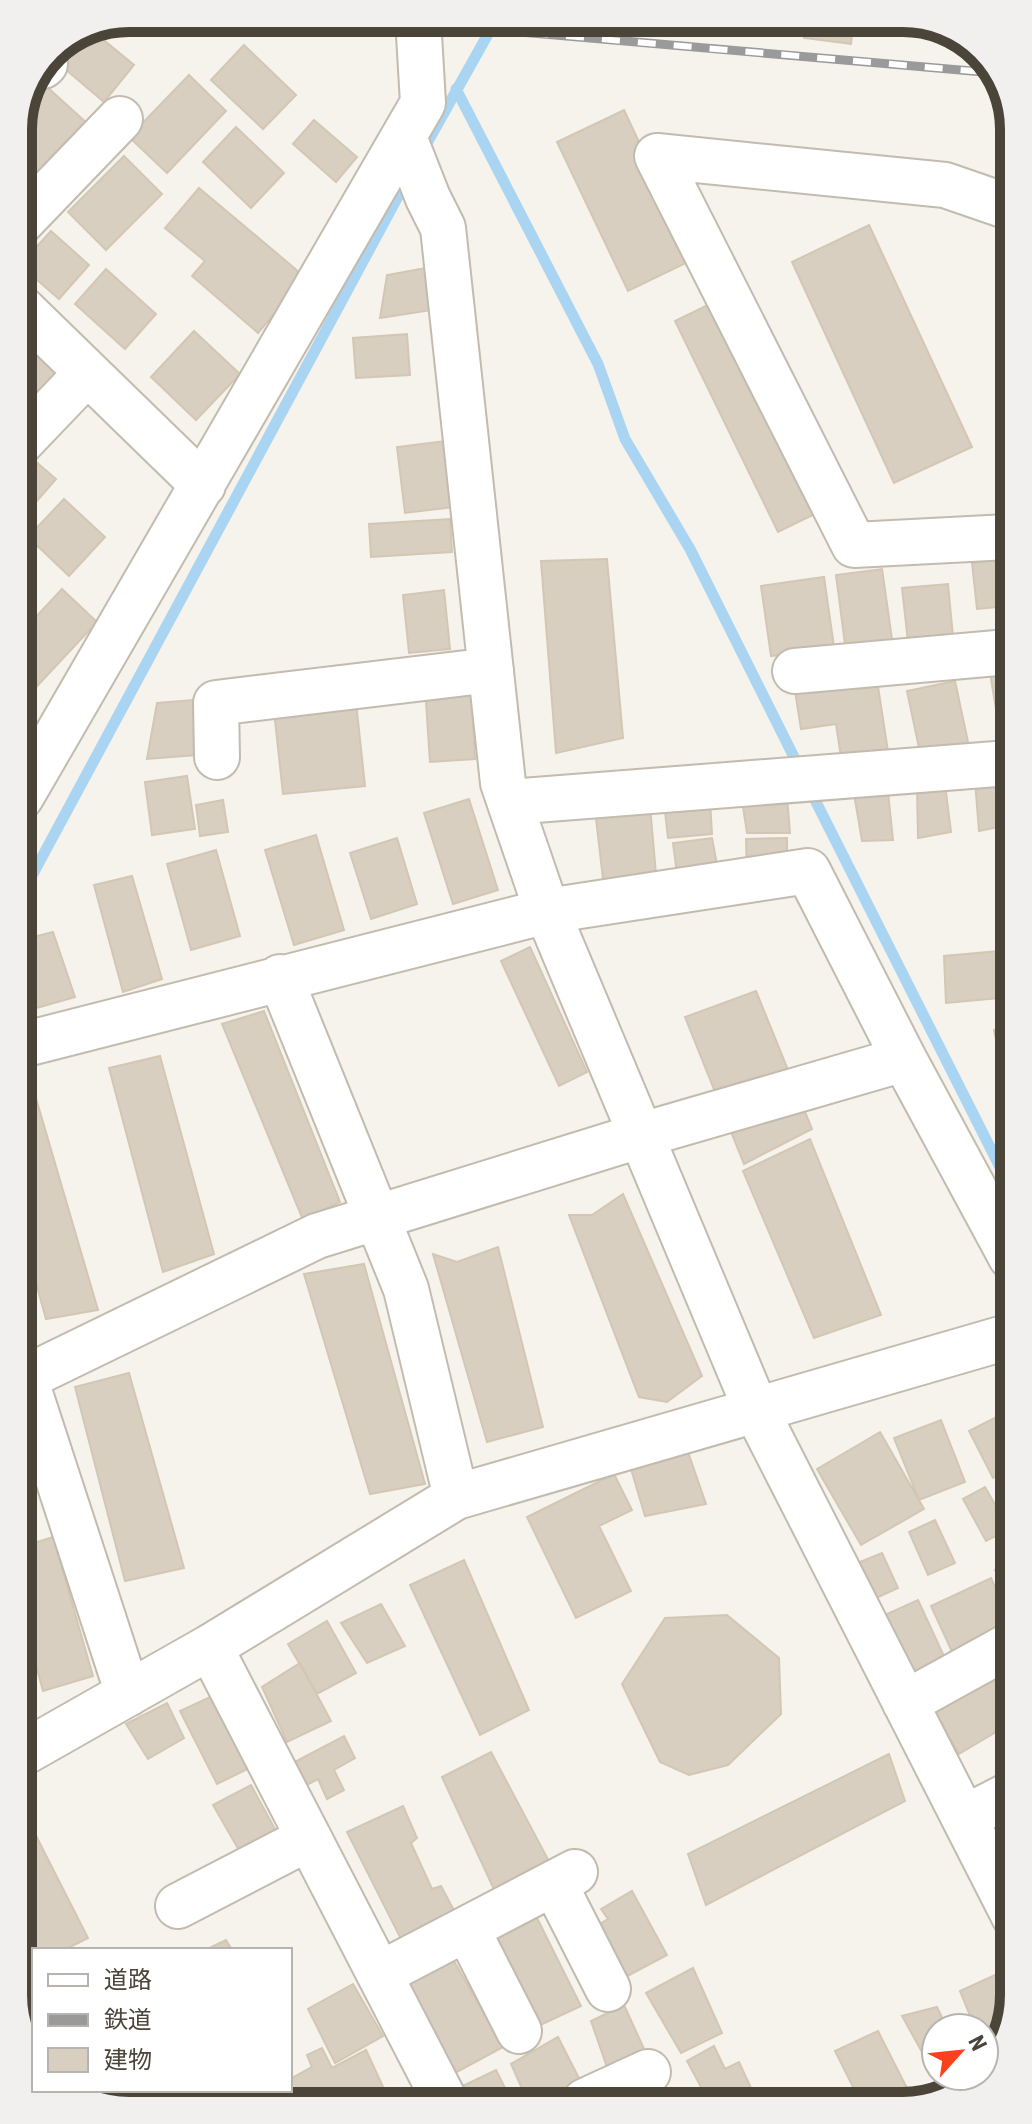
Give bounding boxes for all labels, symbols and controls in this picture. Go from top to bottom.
legend [32,1948,292,2092]
text: 道路 [104,1966,152,1994]
text: 鉄道 [104,2006,152,2034]
north arrow [920,2012,1000,2092]
text: N [963,2031,992,2055]
text: 建物 [104,2046,152,2074]

